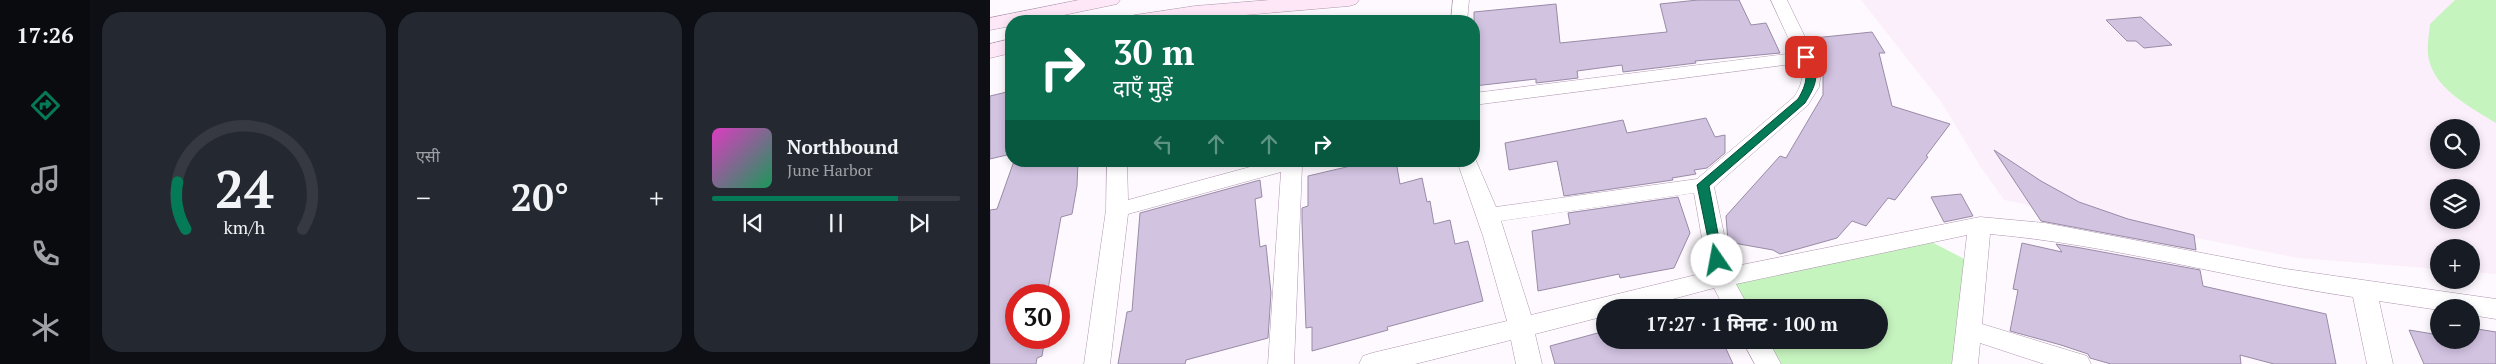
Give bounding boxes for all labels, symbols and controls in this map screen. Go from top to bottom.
text: 17:26 [16,20,74,49]
text: 30 m [1113,29,1194,75]
icon: right [1030,35,1095,100]
pin [1785,36,1827,78]
icon: arrive [1792,43,1820,71]
text: दाएँ मुड़ें [1113,73,1173,102]
icon: directions [28,88,63,123]
map controls [2430,119,2480,349]
button: search [2430,119,2480,169]
icon: left [1149,130,1177,158]
icon: ahead [1202,130,1230,158]
icon: ahead [1255,130,1283,158]
icon: right [1308,130,1336,158]
text: Northbound [787,134,899,159]
text: एसी [416,145,440,167]
text: 24 [215,154,274,223]
text: June Harbor [787,159,873,181]
icon: music [28,162,63,197]
text: 20° [511,172,569,222]
text: − [416,179,431,216]
text: + [649,179,664,216]
button: layers [2430,179,2480,229]
icon: previous [739,209,767,237]
icon: pause [822,209,850,237]
icon: next [905,209,933,237]
text: km/h [223,215,265,239]
position arrow [1690,233,1742,285]
icon: phone [28,236,63,271]
button: + [2430,239,2480,289]
speed limit sign: 30 [1005,284,1070,349]
button: − [2430,299,2480,349]
icon: climate [28,310,63,345]
text: 17:27 · 1 मिनट · 100 m [1646,311,1838,336]

